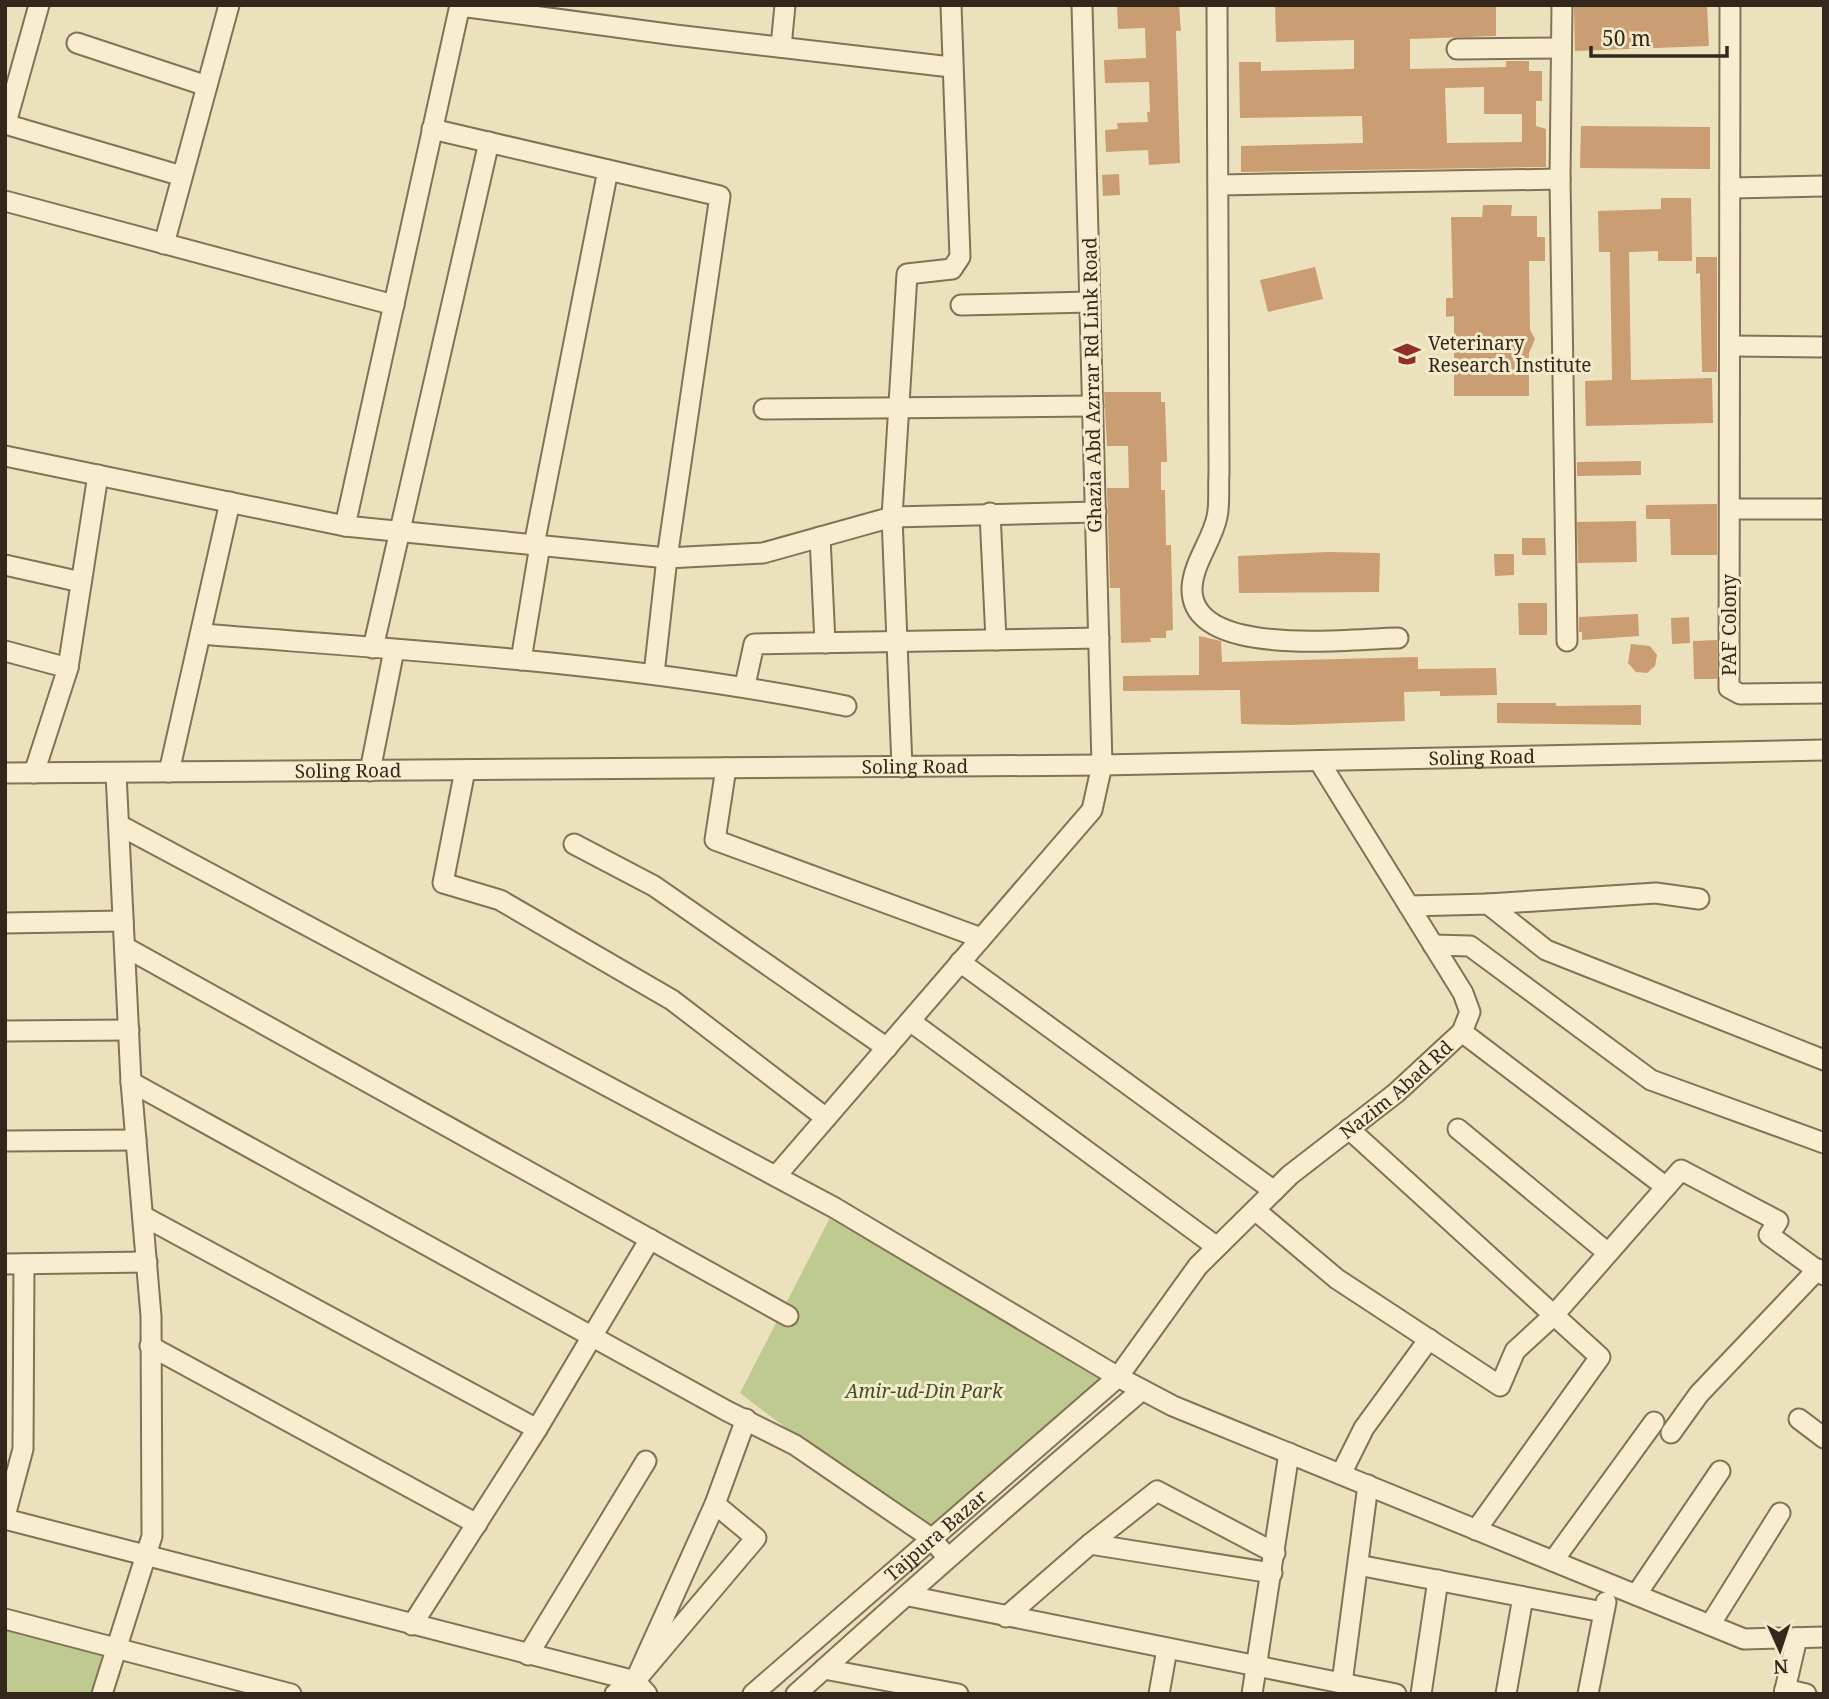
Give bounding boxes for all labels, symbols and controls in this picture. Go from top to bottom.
scale bar [1591,14,1728,58]
text: 50 m [1602,24,1651,52]
street label: Ghazia Abd Azrrar Rd Link Road [1076,237,1108,533]
place label: Veterinary Research Institute [1428,330,1592,378]
school or university icon: Veterinary Research Institute [1392,339,1422,369]
street label: PAF Colony [1716,574,1742,676]
street label: Soling Road [1428,743,1536,771]
street label: Soling Road [862,753,969,780]
street label: Soling Road [295,757,402,784]
street label: Nazim Abad Rd [1334,1034,1458,1145]
park label: Amir-ud-Din Park [843,1378,1004,1404]
street label: Tajpura Bazar [879,1484,993,1587]
north arrow [1745,1615,1815,1685]
text: N [1773,1654,1789,1680]

